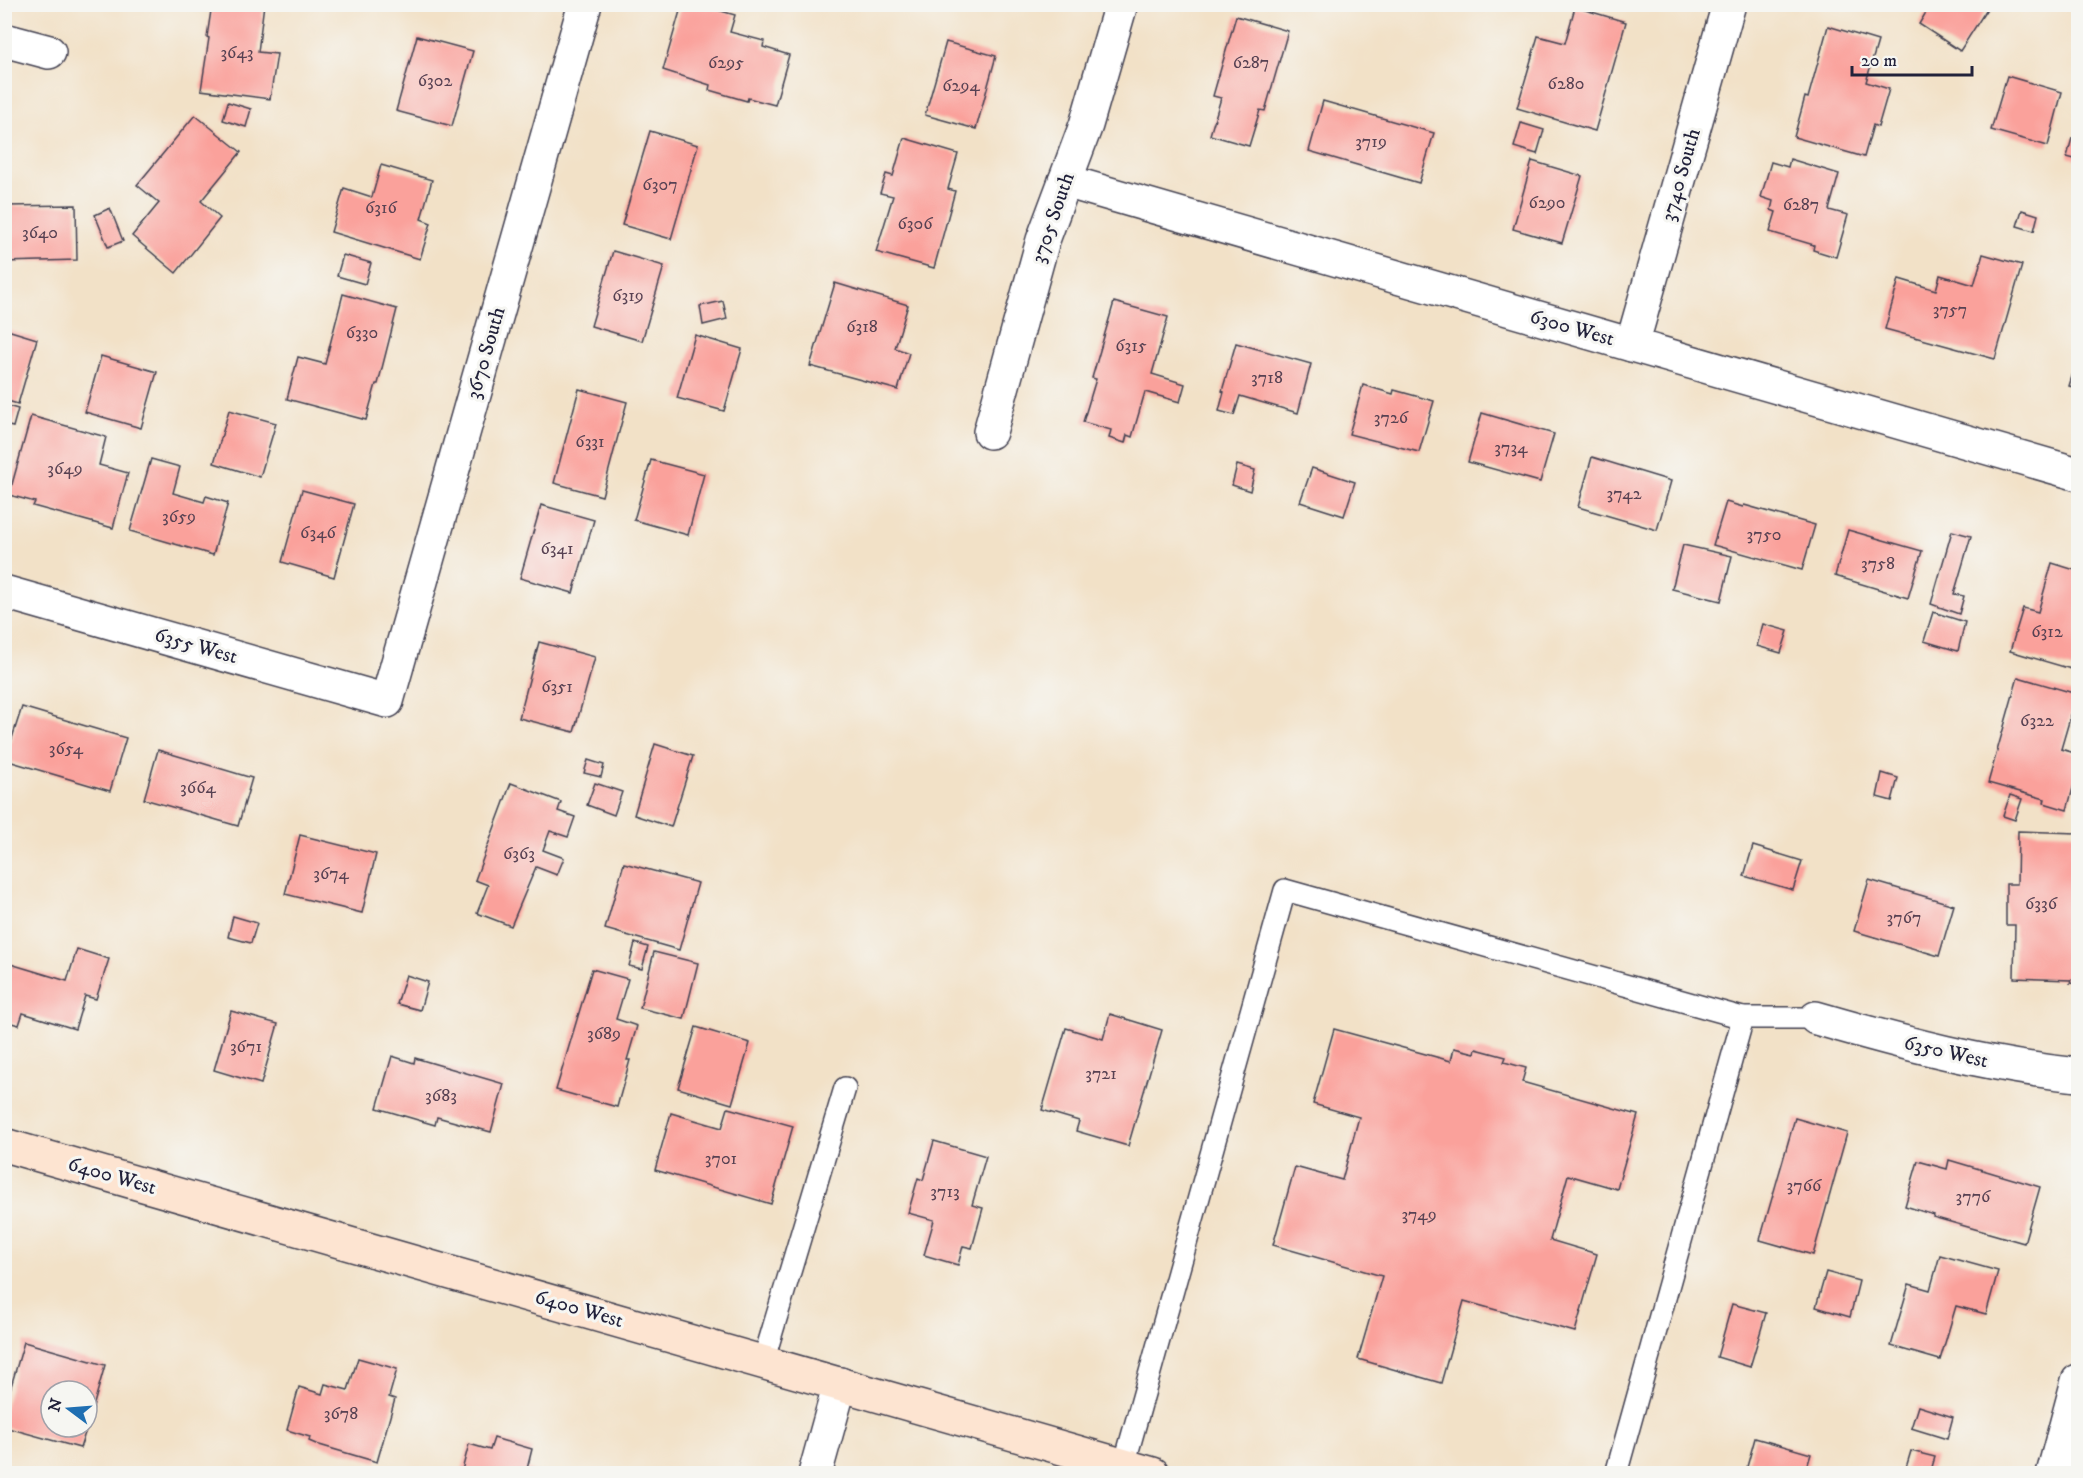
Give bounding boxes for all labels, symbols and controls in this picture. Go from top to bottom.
scale bar [1852,39,1972,77]
house number: 3643 [220,42,254,64]
text: 20 m [1861,50,1897,72]
house number: 6295 [708,52,744,74]
house number: 6287 [1233,52,1269,74]
house number: 6302 [418,70,452,92]
house number: 6280 [1548,73,1584,95]
house number: 6294 [942,75,980,97]
street label: 3740 South [1655,125,1707,225]
house number: 3719 [1355,131,1387,153]
street label: 3705 South [1025,169,1081,267]
house number: 6307 [642,174,678,196]
house number: 6290 [1529,192,1565,214]
house number: 6287 [1783,194,1819,216]
house number: 6316 [365,197,398,219]
house number: 6306 [897,213,933,235]
house number: 3640 [22,222,58,244]
house number: 6319 [612,285,644,307]
house number: 3757 [1933,299,1967,321]
street label: 3670 South [460,304,512,402]
street label: 6300 West [1527,304,1617,352]
house number: 6318 [846,316,878,338]
house number: 6330 [346,322,378,344]
house number: 6315 [1115,335,1147,357]
house number: 3718 [1251,367,1283,389]
house number: 3726 [1374,407,1409,429]
house number: 6331 [575,431,605,453]
house number: 3734 [1494,437,1528,459]
house number: 3649 [47,458,83,480]
house number: 3742 [1606,483,1642,505]
house number: 3659 [162,506,196,528]
house number: 6346 [300,522,337,544]
house number: 3750 [1747,524,1781,546]
house number: 6341 [540,538,574,560]
house number: 3758 [1861,553,1895,575]
house number: 6312 [2031,621,2063,643]
street label: 6355 West [152,622,241,670]
house number: 6351 [541,676,573,698]
house number: 6322 [2020,710,2054,732]
house number: 3654 [49,738,84,760]
house number: 3664 [180,777,217,799]
house number: 6363 [503,843,535,865]
house number: 3674 [313,863,349,885]
house number: 6336 [2025,893,2058,915]
house number: 3767 [1887,907,1921,929]
house number: 3689 [587,1023,621,1045]
street label: 6350 West [1901,1030,1991,1074]
house number: 3671 [230,1036,262,1058]
house number: 3721 [1085,1063,1117,1085]
house number: 3683 [425,1085,457,1107]
house number: 3701 [705,1148,737,1170]
street label: 6400 West [65,1151,159,1201]
house number: 3766 [1787,1175,1822,1197]
house number: 3713 [930,1181,960,1203]
house number: 3776 [1956,1186,1991,1208]
house number: 3749 [1401,1204,1437,1226]
street label: 6400 West [532,1284,626,1334]
north arrow [39,1379,99,1439]
text: N [44,1396,67,1414]
house number: 3678 [324,1403,358,1425]

